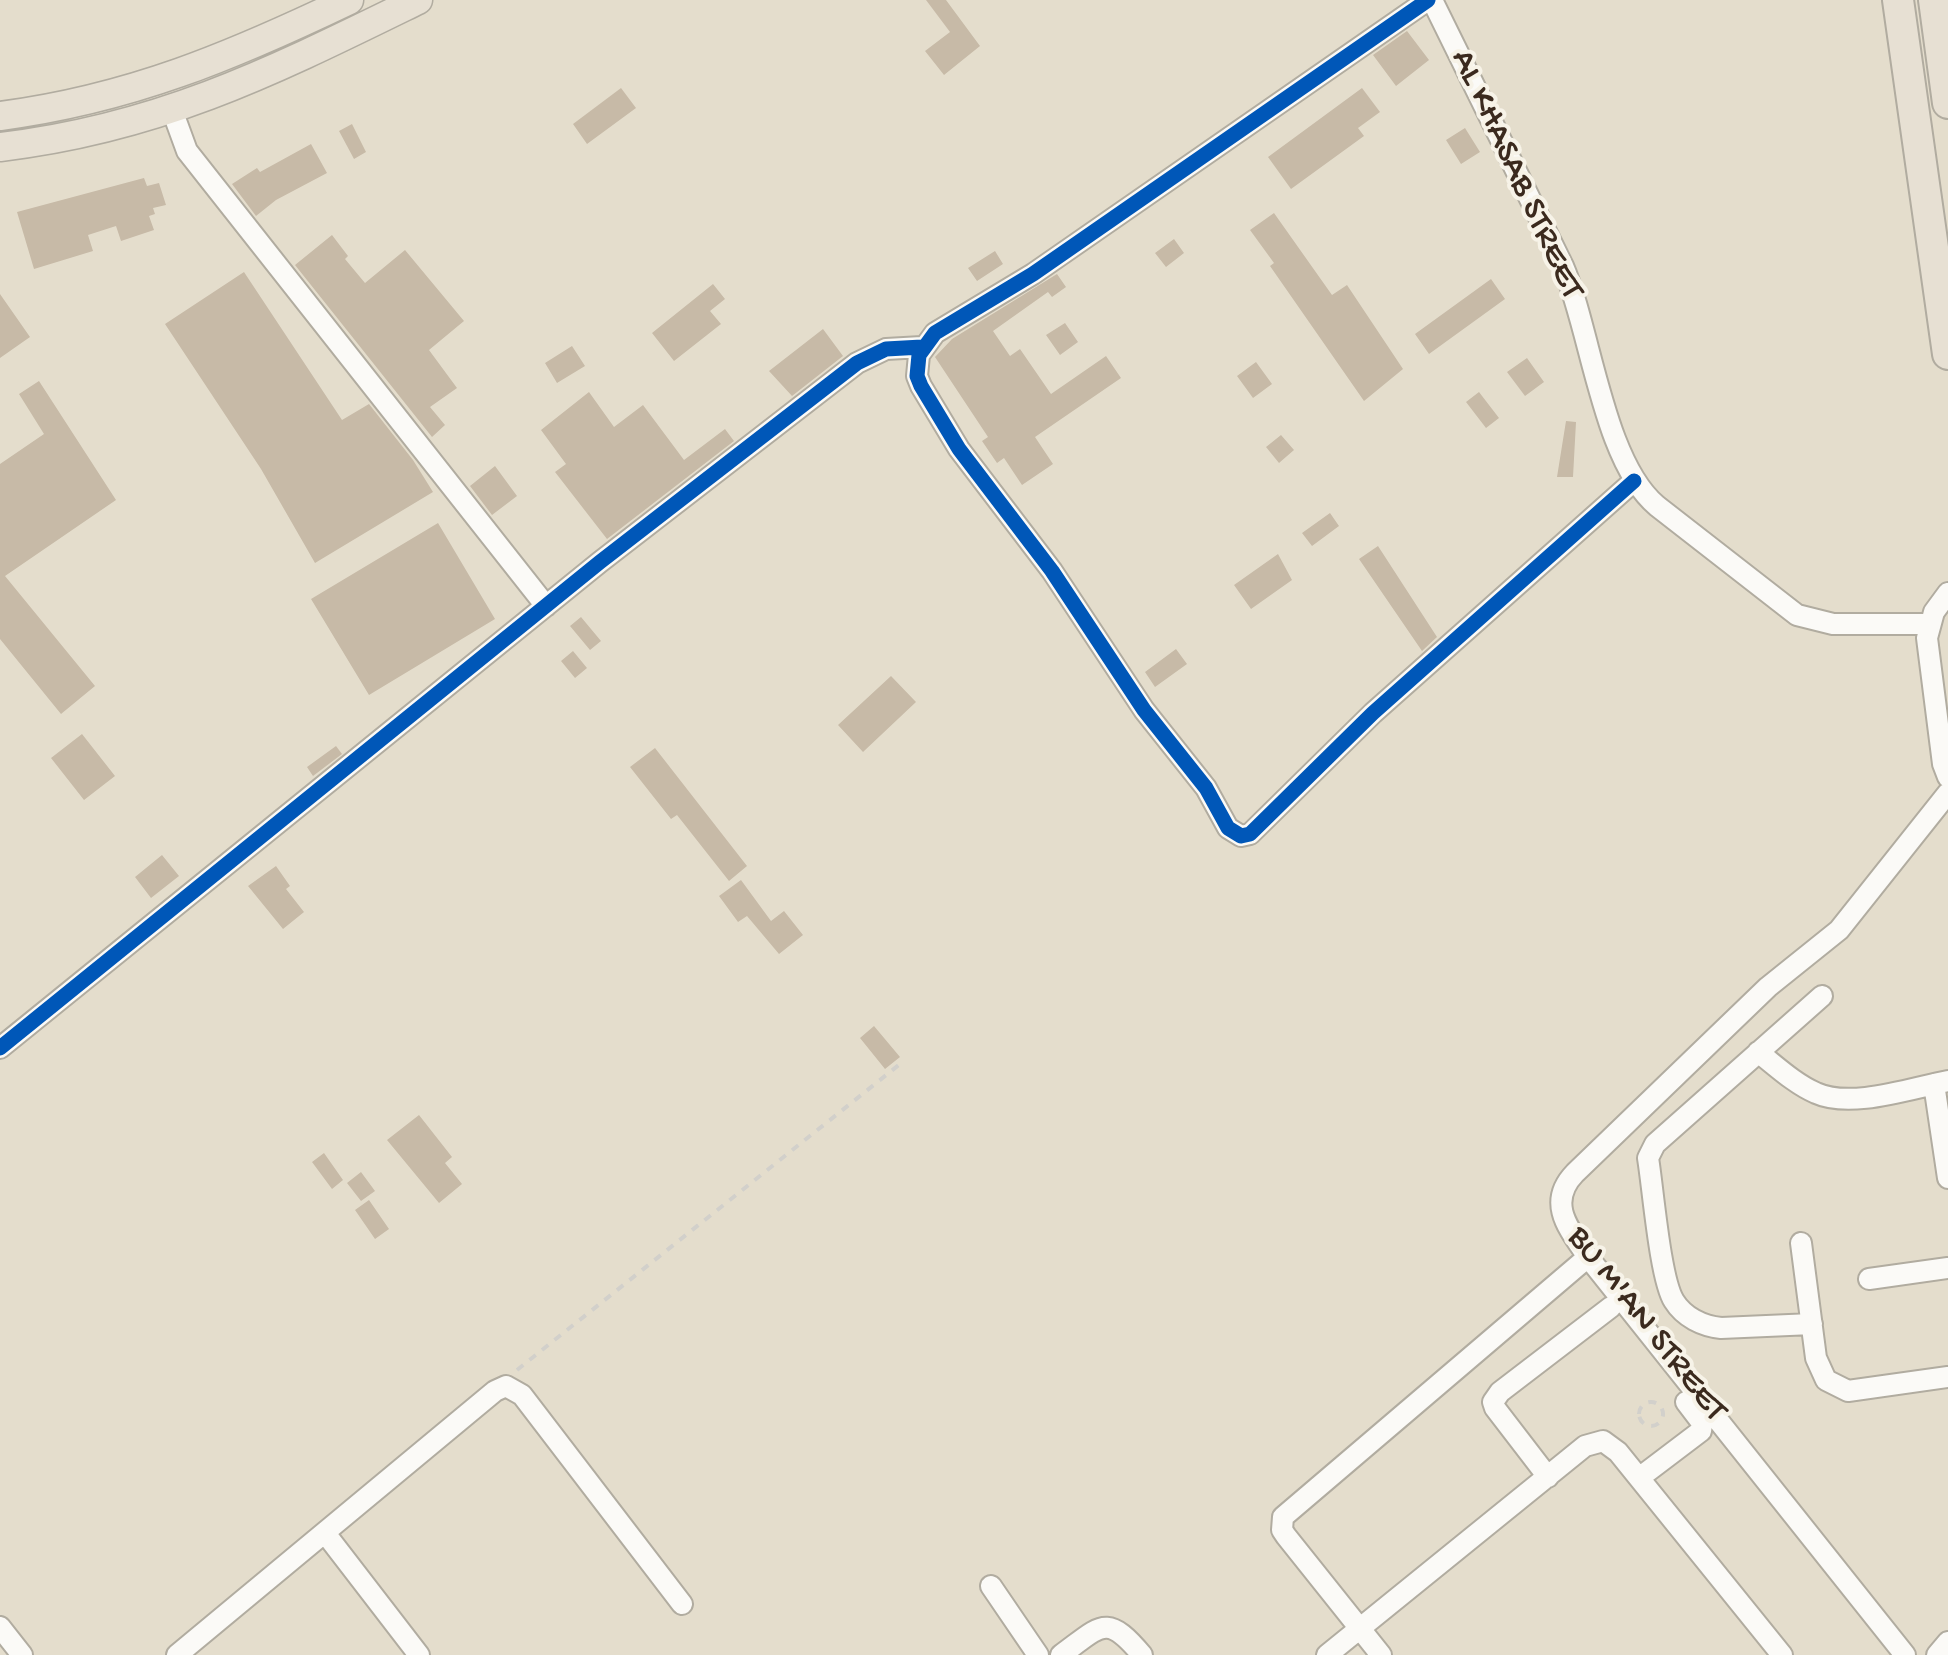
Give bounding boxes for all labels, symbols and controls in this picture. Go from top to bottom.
street label: AL KHASAB STREET [1439,44,1591,306]
street label: BU M'AN STREET [1556,1219,1734,1431]

